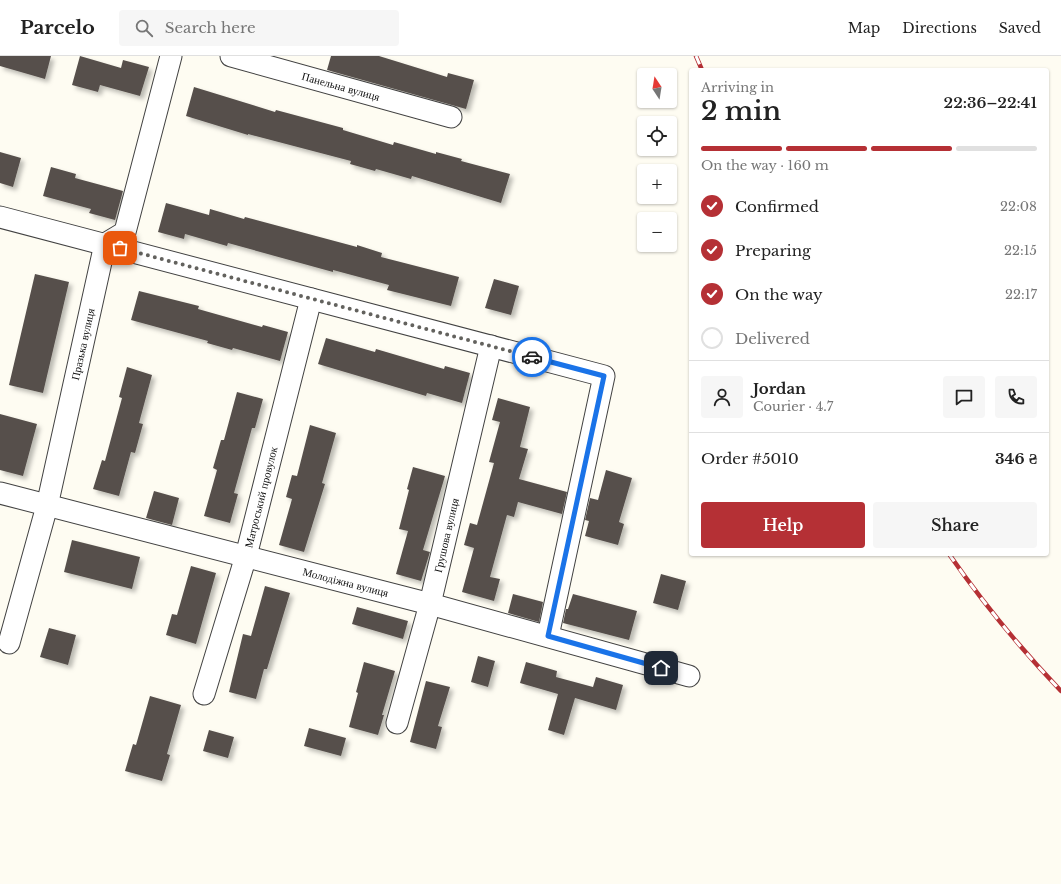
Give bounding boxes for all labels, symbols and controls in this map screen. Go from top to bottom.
search box [119,10,399,46]
text: Parcelo [20,16,95,39]
icon: search [133,17,155,39]
text: Search here [165,18,256,37]
text: Map [848,19,880,37]
text: Directions [902,19,977,37]
text: Saved [999,19,1041,37]
north arrow [637,68,677,108]
map controls [637,68,677,252]
street label: Панельна вулиця [300,69,381,104]
text: Arriving in [701,79,774,96]
text: 22:36–22:41 [944,93,1037,112]
text: 2 min [701,95,781,127]
button: locate [637,116,677,156]
text: On the way · 160 m [701,157,829,174]
button: + [637,164,677,204]
icon: check [701,195,723,217]
text: Confirmed [735,197,819,216]
text: 22:08 [1000,198,1037,215]
button: − [637,212,677,252]
pin [103,231,137,265]
icon: bag [109,237,131,259]
icon: check [701,239,723,261]
text: Preparing [735,241,811,260]
text: 22:15 [1004,242,1037,259]
icon: check [701,283,723,305]
text: On the way [735,285,823,304]
text: 22:17 [1005,286,1037,303]
street label: Празька вулиця [68,307,98,381]
text: Delivered [735,329,810,348]
courier [512,337,552,377]
icon: car [521,346,543,368]
button: person [701,376,743,418]
button: chat [943,376,985,418]
button: phone [995,376,1037,418]
text: Jordan [753,379,806,398]
text: Courier · 4.7 [753,398,833,415]
street label: Матроський провулок [241,444,281,549]
text: Order #5010 [701,449,799,468]
text: 346 ₴ [995,449,1037,468]
street label: Грушова вулиця [431,497,462,574]
button: Help [701,502,865,548]
button: Share [873,502,1037,548]
street label: Молодіжна вулиця [301,564,390,600]
pin [644,651,678,685]
icon: home [650,657,672,679]

